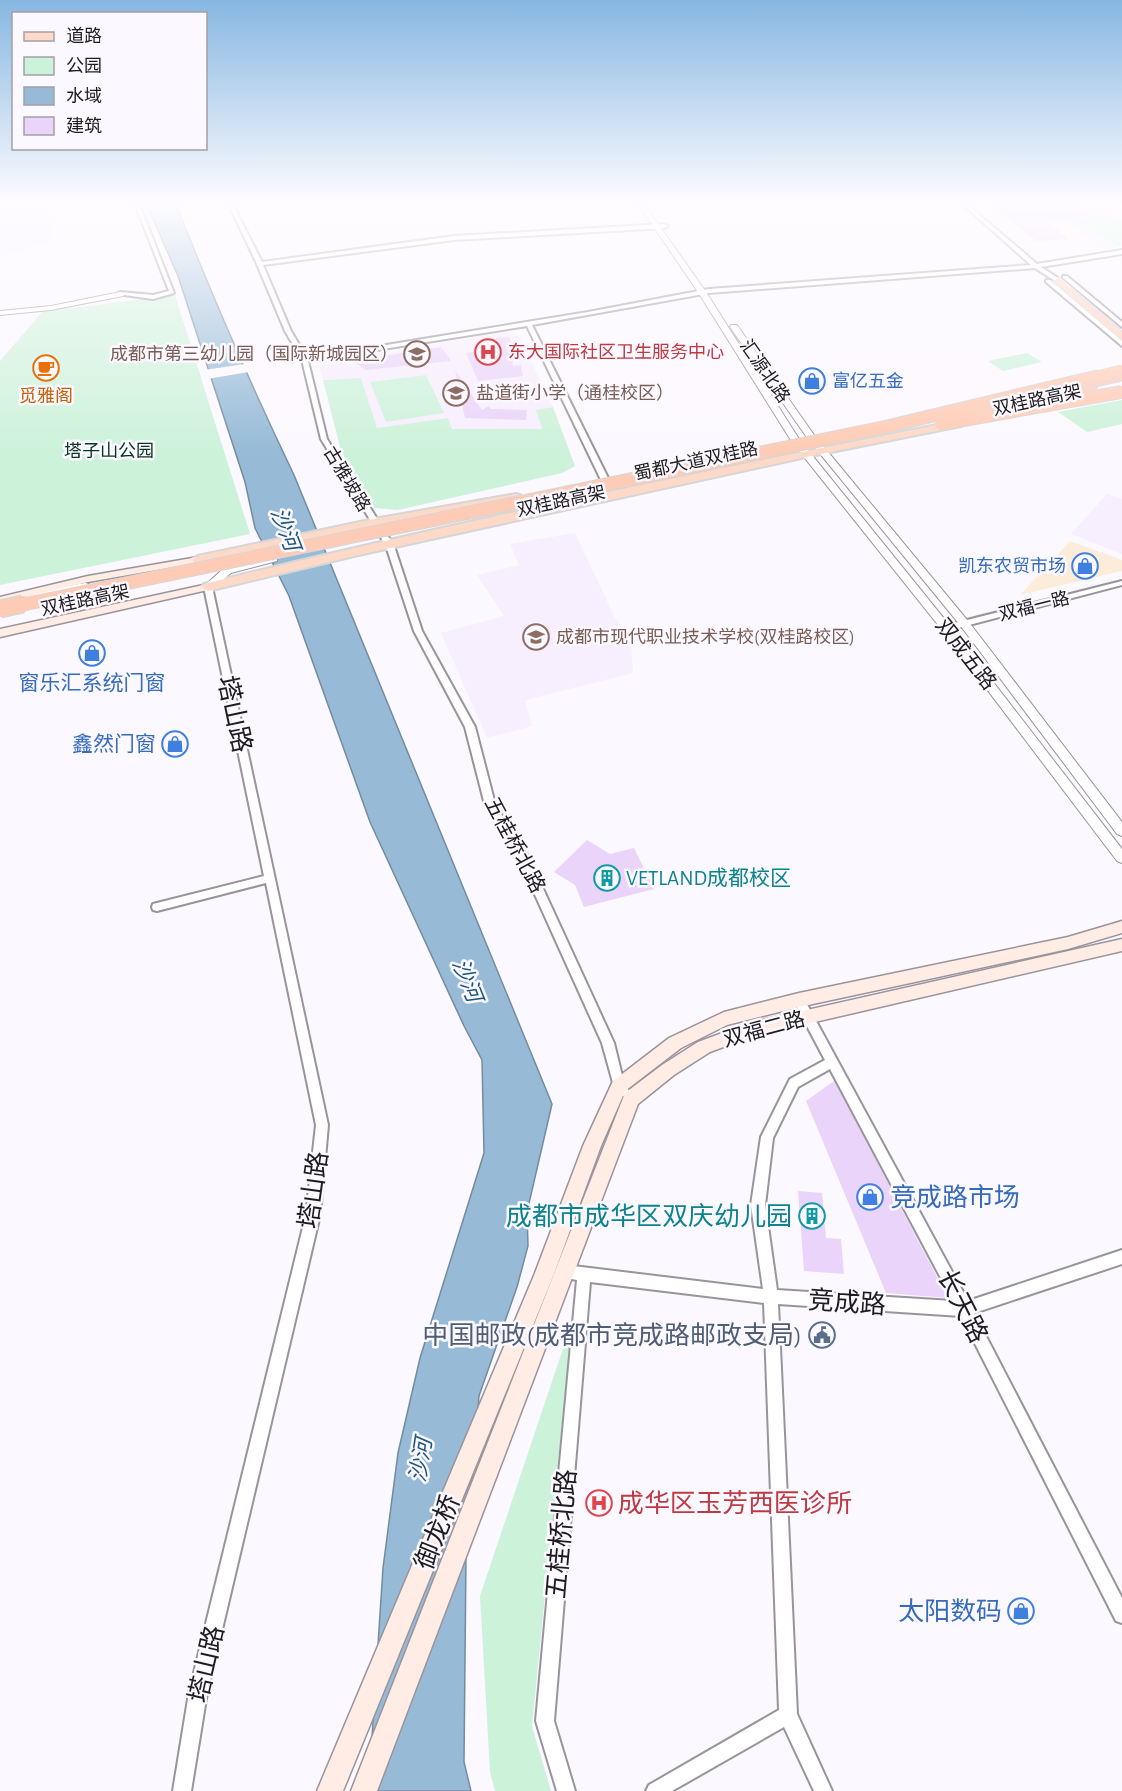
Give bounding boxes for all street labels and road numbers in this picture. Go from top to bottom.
street label: 汇源北路 [736,336,794,406]
street label: 双桂路高架 [991,381,1083,419]
street label: 蜀都大道双桂路 [632,438,760,484]
street label: 古雅坡路 [320,443,374,515]
street label: 双桂路高架 [515,482,607,520]
street label: 双桂路高架 [39,581,131,619]
street label: 双福一路 [997,588,1071,624]
street label: 双成五路 [931,614,1001,694]
street label: 塔山路 [213,673,256,755]
street label: 五桂桥北路 [481,793,549,897]
street label: 双福二路 [721,1008,807,1050]
street label: 塔山路 [295,1150,332,1231]
street label: 长天路 [933,1265,992,1347]
street label: 竞成路 [807,1286,887,1319]
street label: 五桂桥北路 [542,1468,581,1600]
street label: 御龙桥 [409,1491,465,1573]
street label: 塔山路 [185,1623,228,1705]

